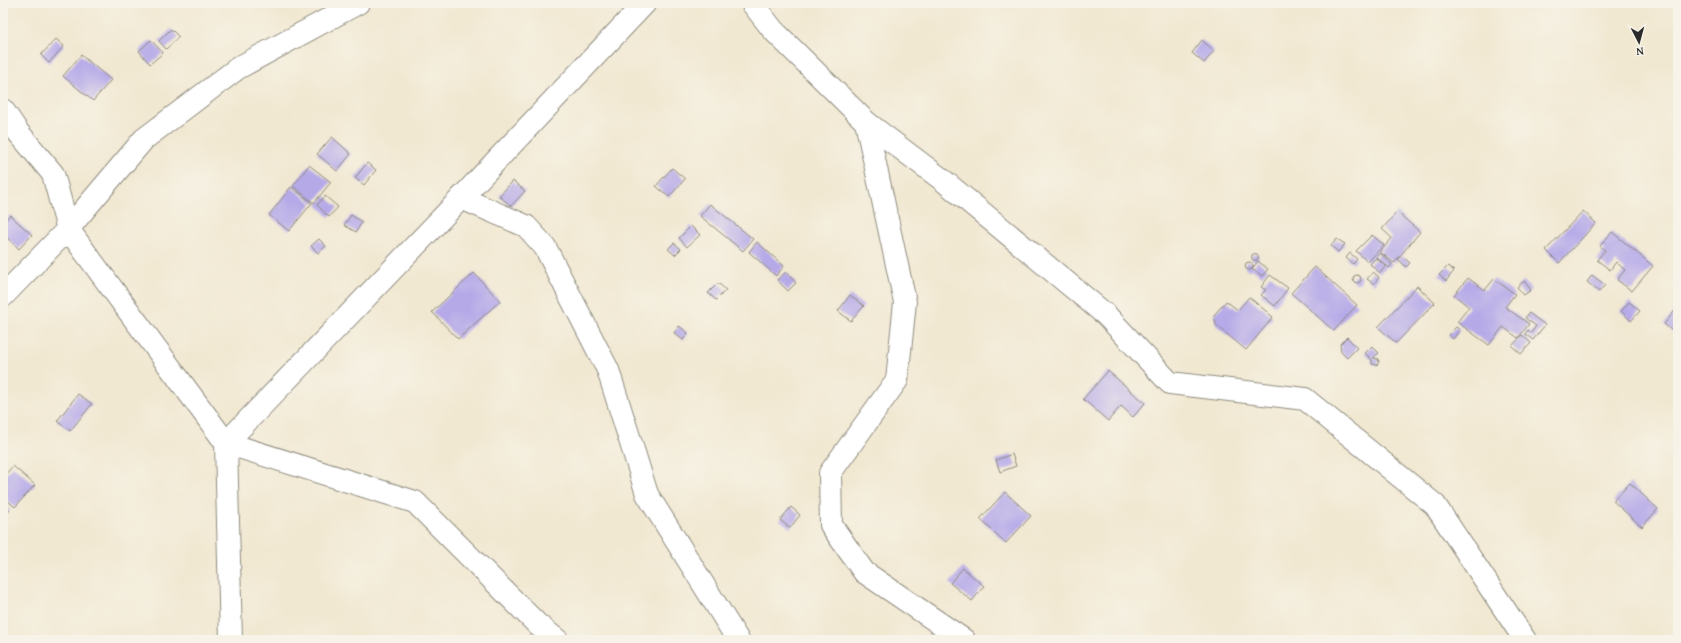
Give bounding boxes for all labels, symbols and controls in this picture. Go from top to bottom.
north arrow [1619,22,1659,62]
text: N [1635,44,1645,60]

